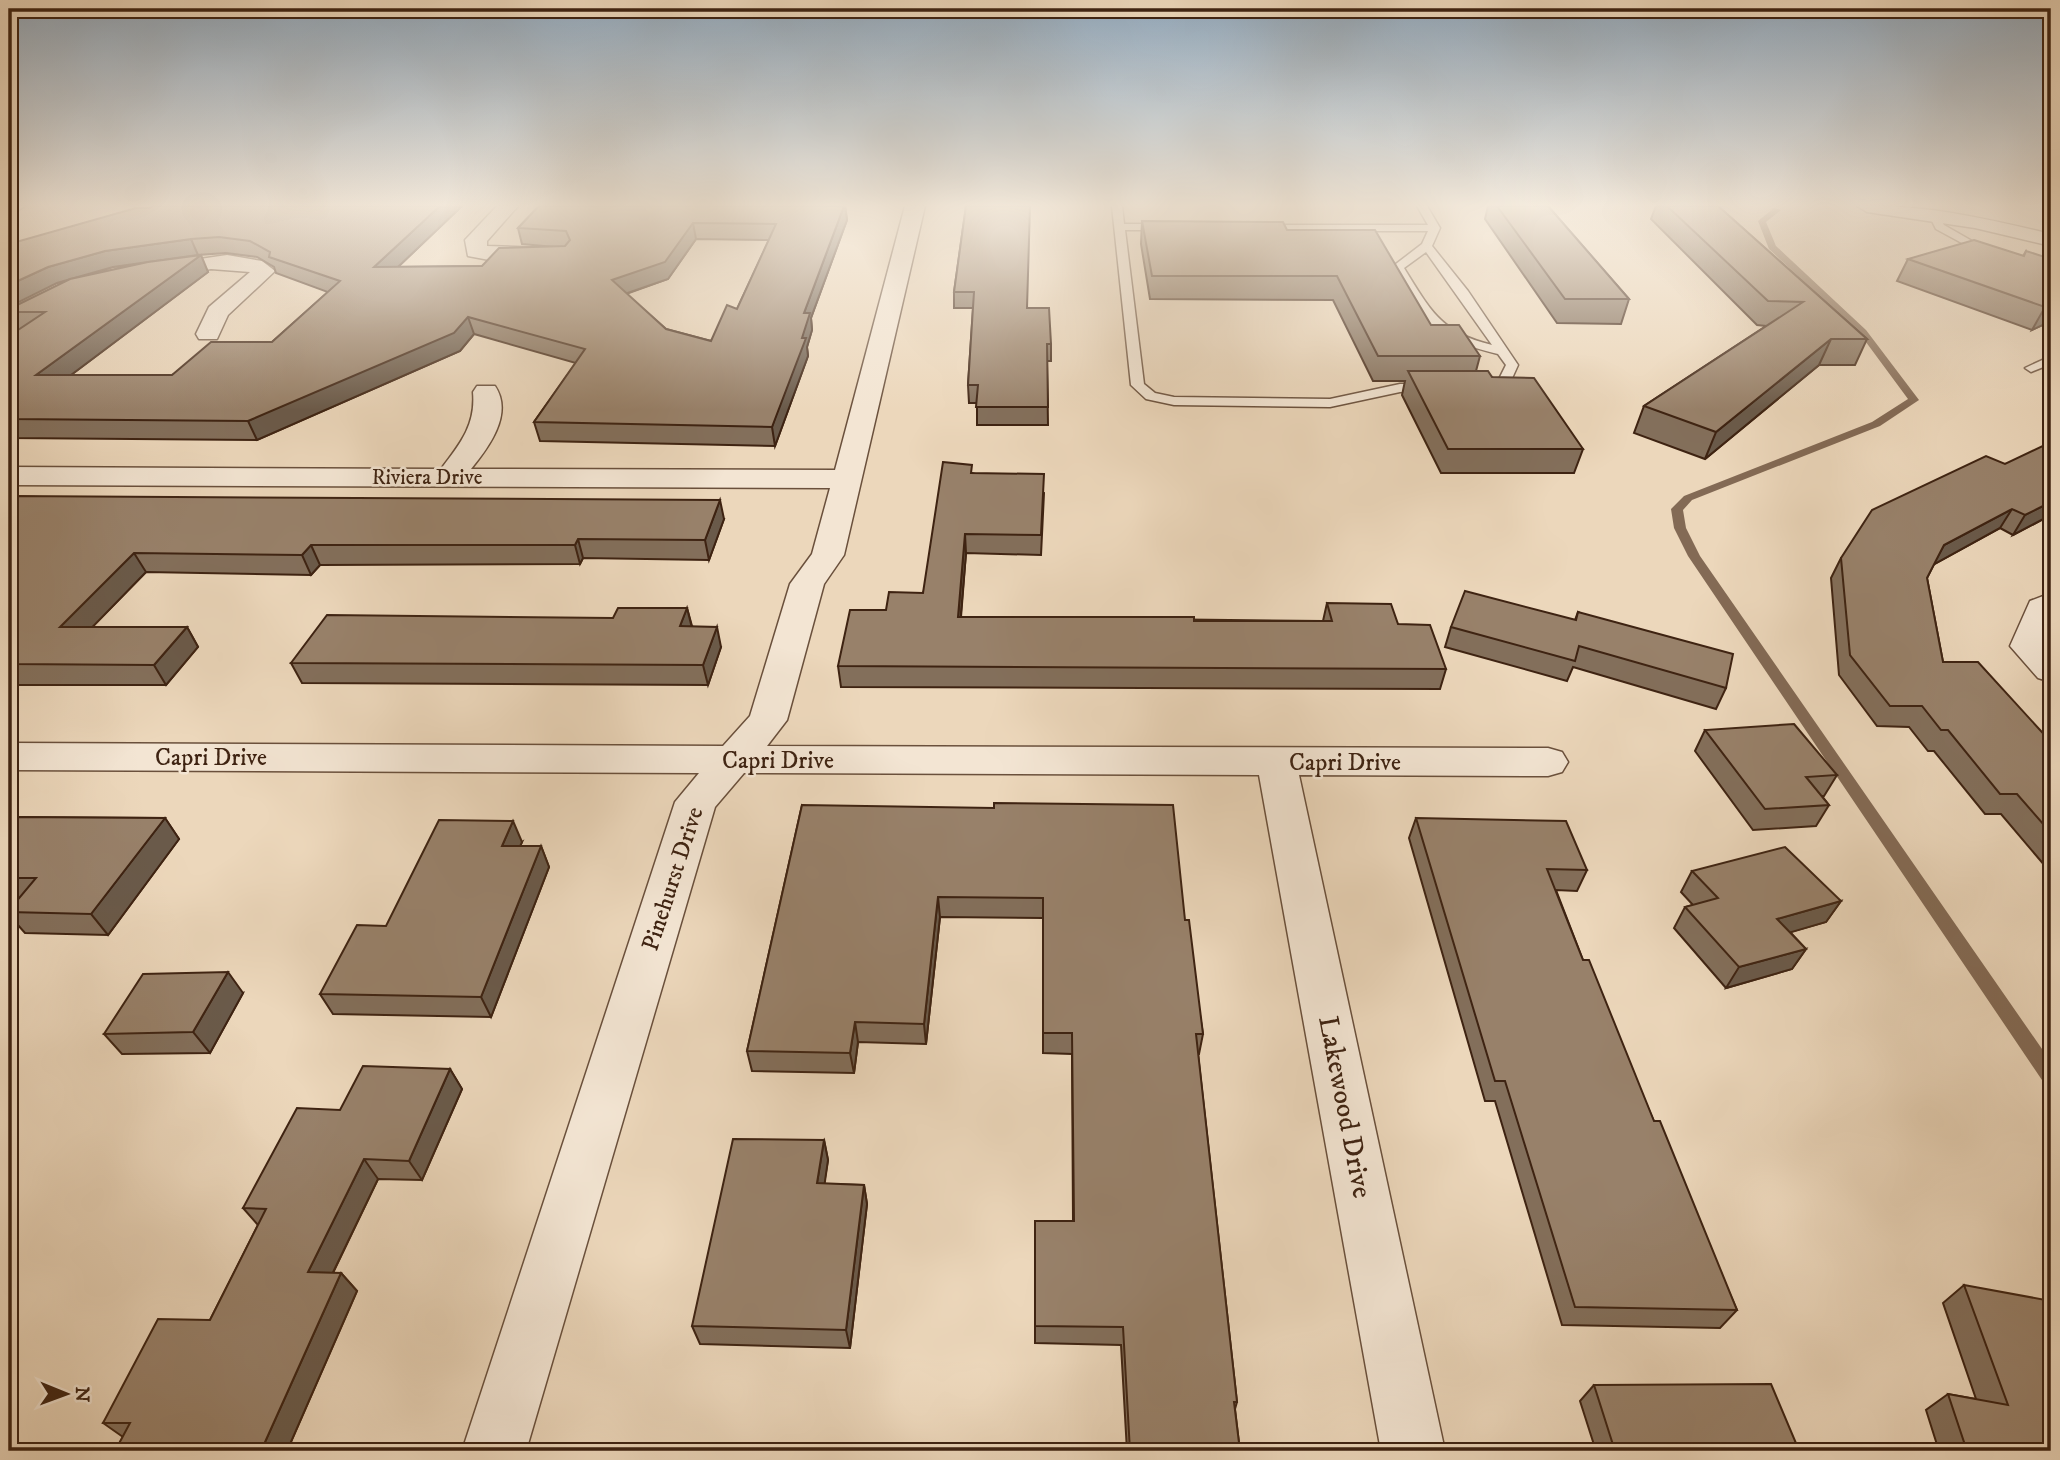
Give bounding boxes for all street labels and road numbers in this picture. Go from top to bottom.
street label: Riviera Drive [372,465,483,491]
street label: Capri Drive [155,743,267,773]
street label: Capri Drive [722,746,834,776]
street label: Capri Drive [1289,748,1401,778]
street label: Pinehurst Drive [636,803,710,955]
street label: Lakewood Drive [1310,1013,1380,1201]

